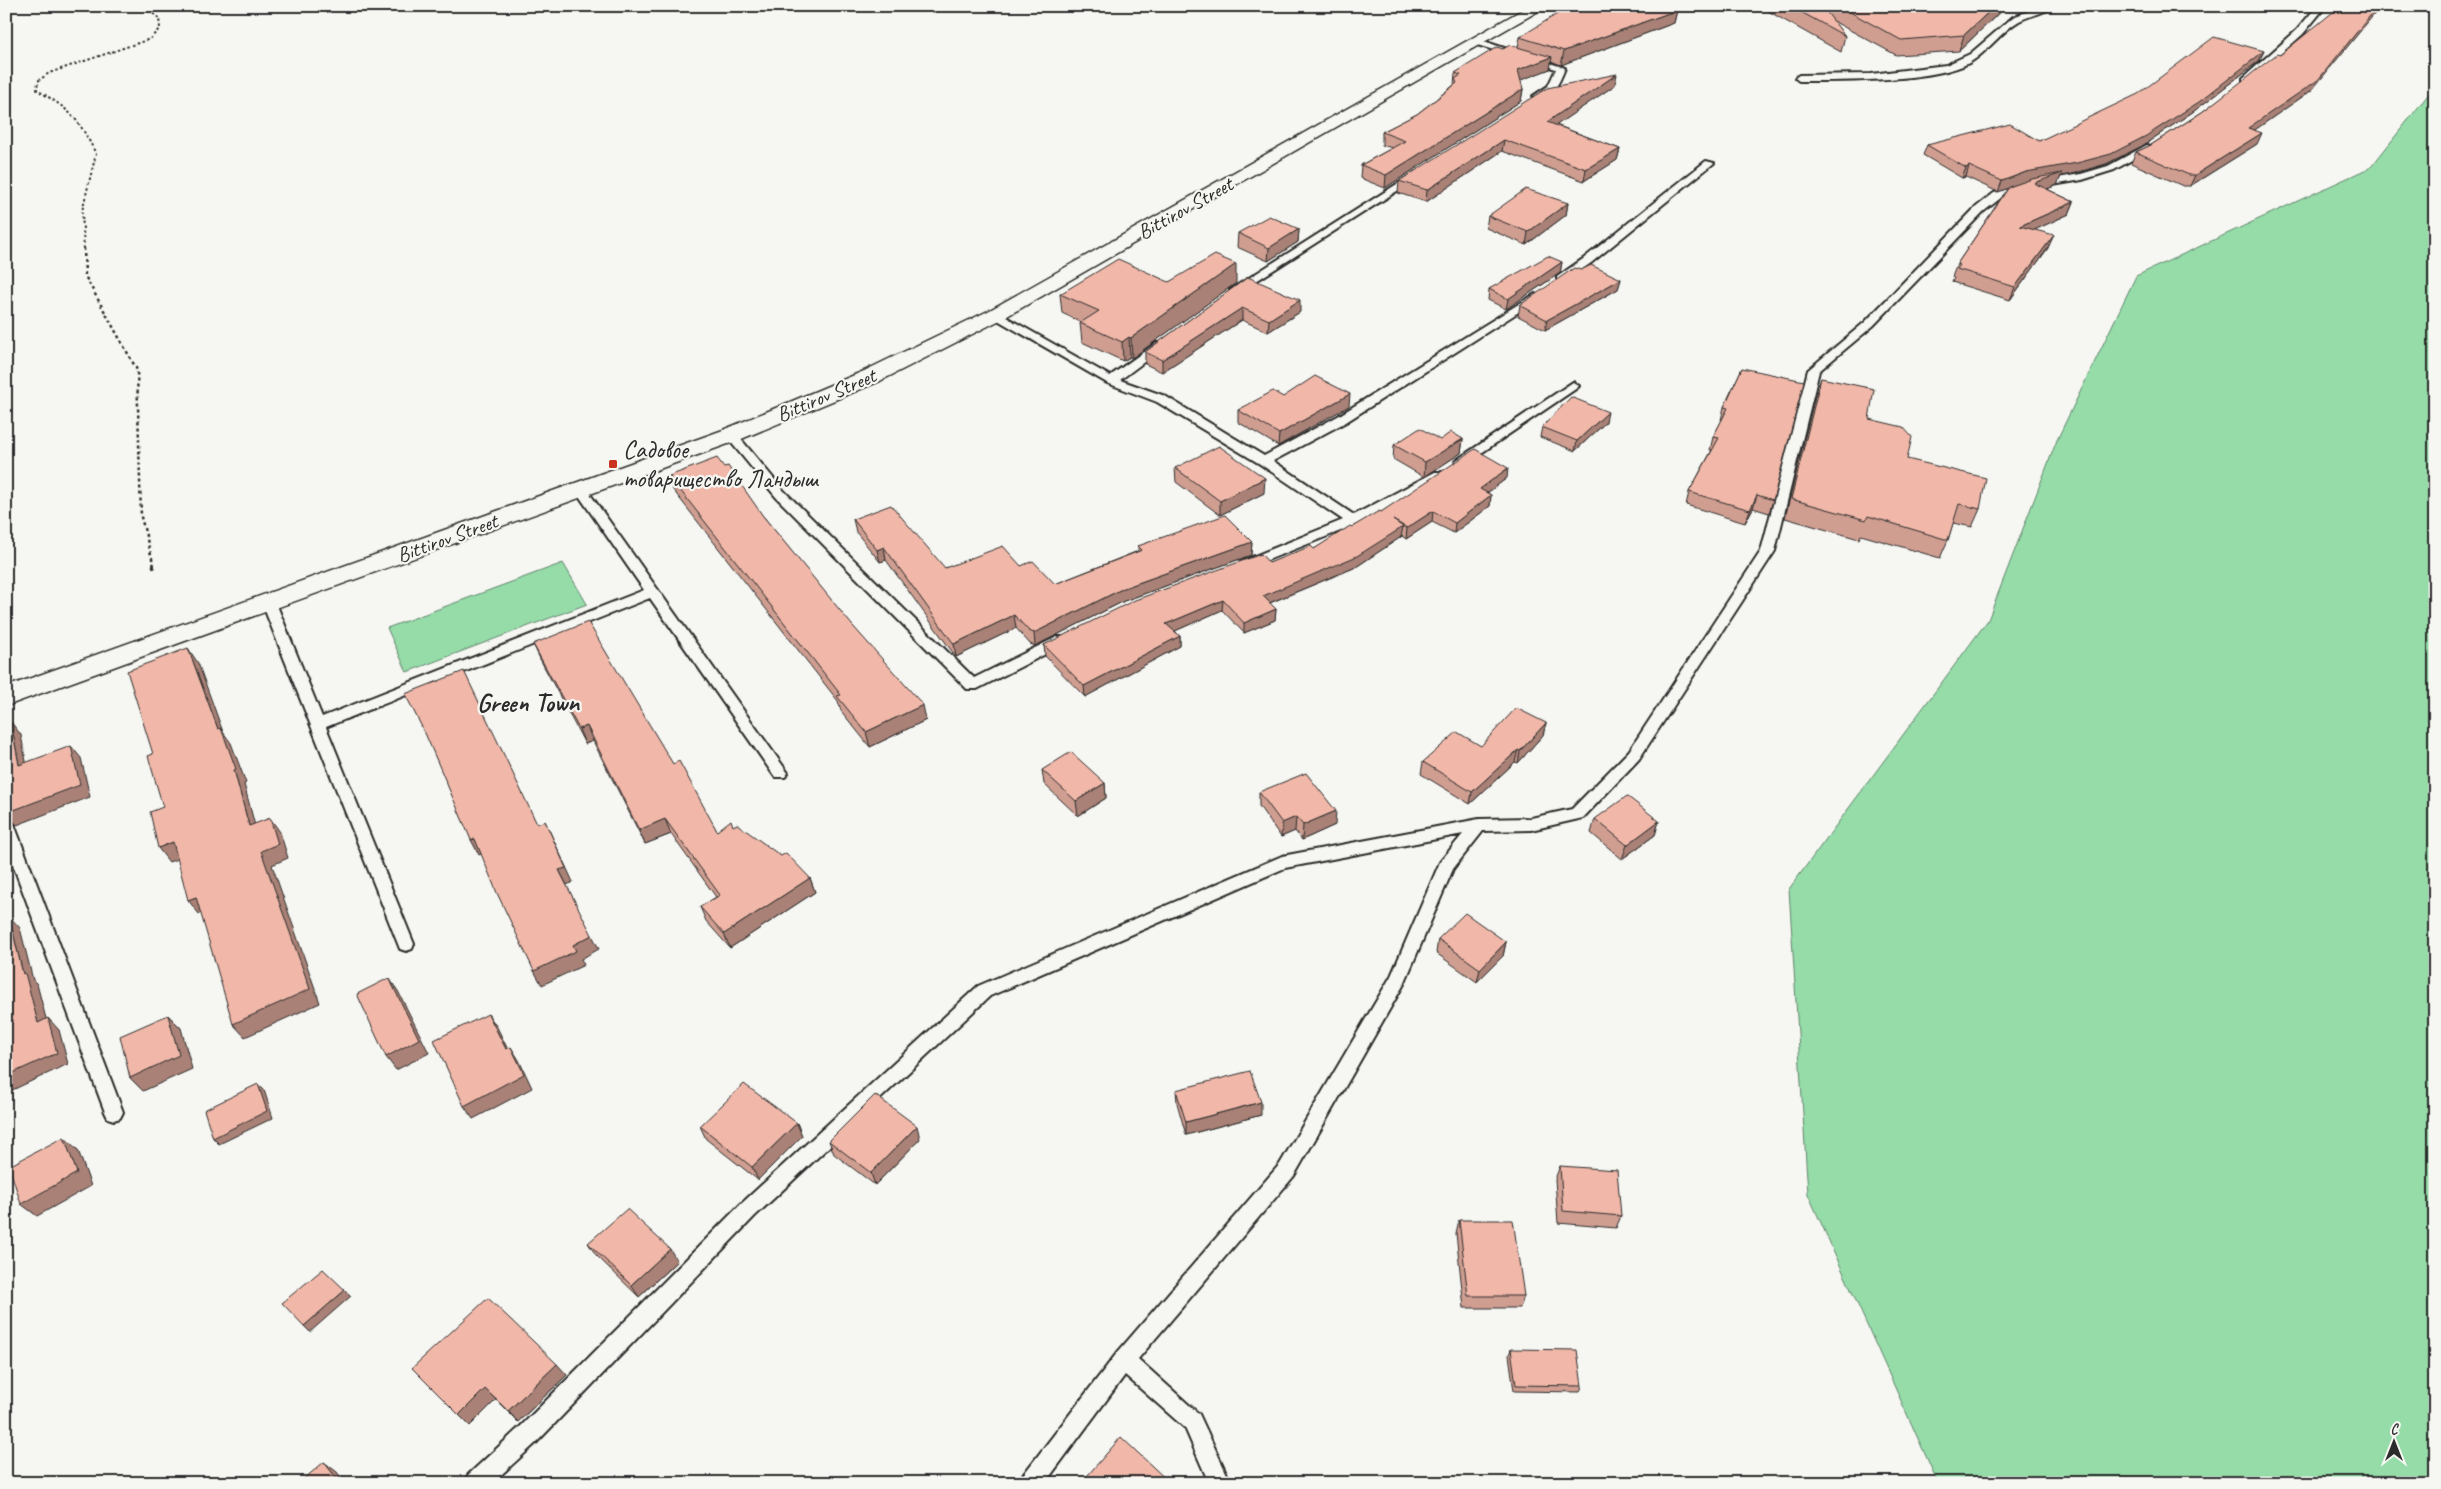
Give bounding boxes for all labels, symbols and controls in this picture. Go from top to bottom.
street label: Bittirov Street [1133,170,1239,245]
street label: Bittirov Street [772,362,881,428]
place label: Садовое товарищество Ландыш [623,434,819,495]
marker: Садовое товарищество Ландыш [607,458,619,470]
street label: Bittirov Street [393,507,503,568]
district label: Green Town [477,686,580,719]
north arrow [2368,1416,2418,1466]
text: С [2391,1421,2400,1438]

